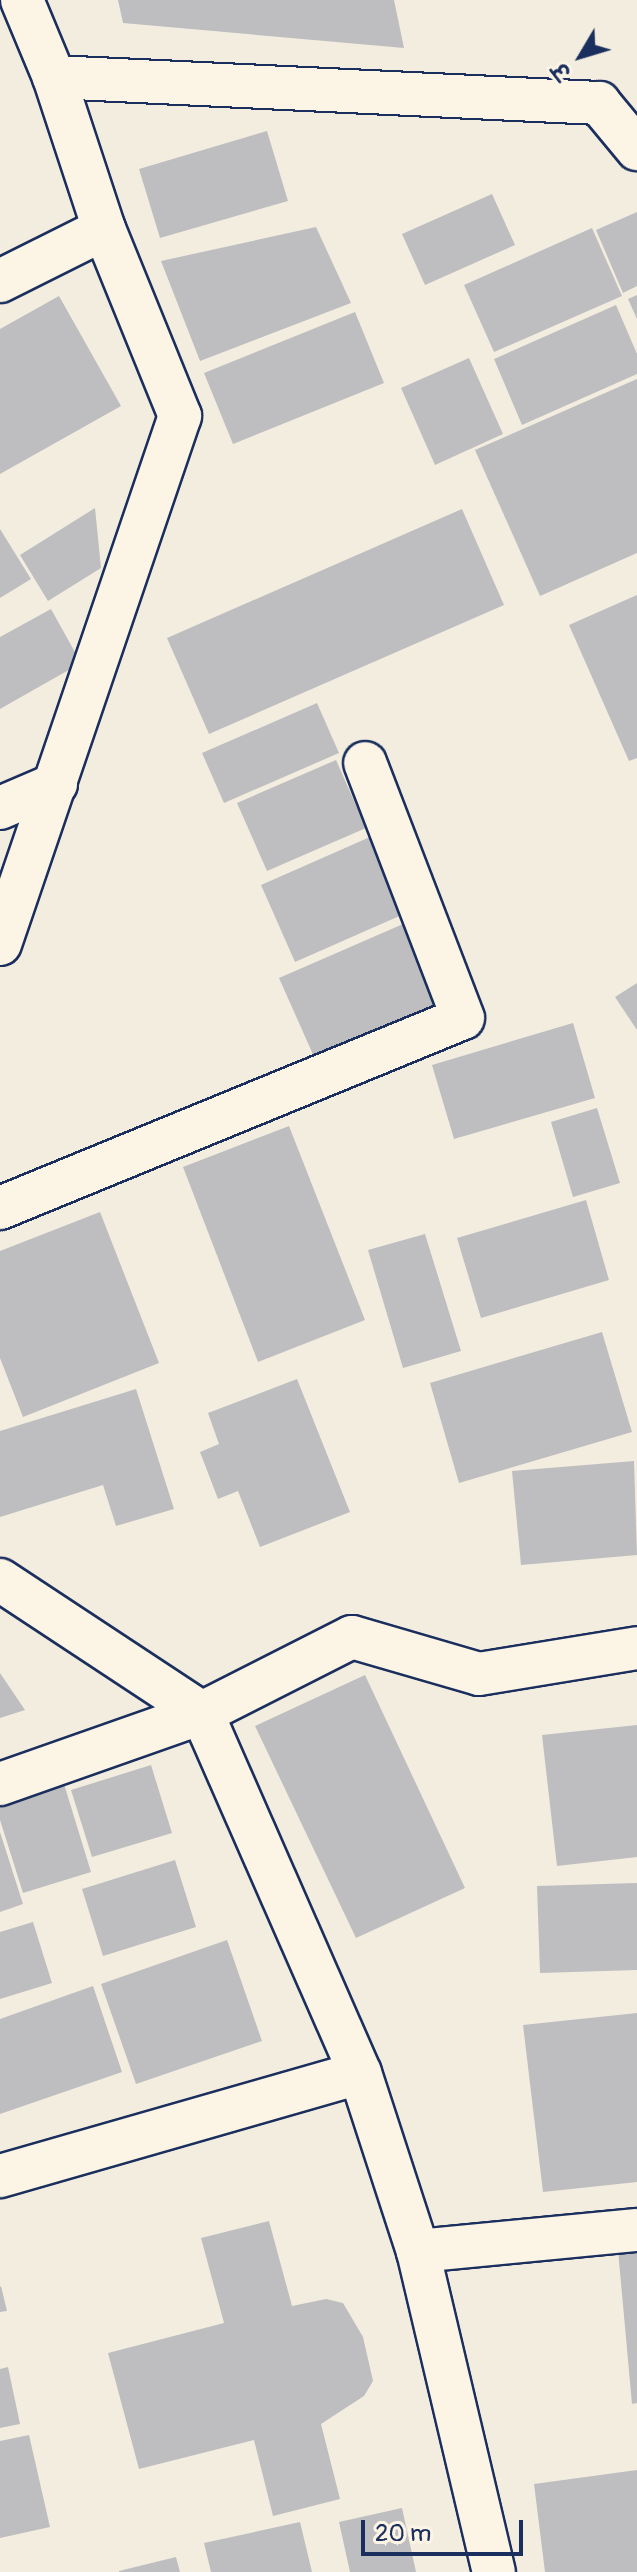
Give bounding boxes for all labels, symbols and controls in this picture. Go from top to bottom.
north arrow [541,16,621,96]
text: उ [547,56,578,85]
scale bar [365,2504,527,2554]
text: 20 m [375,2519,431,2548]

